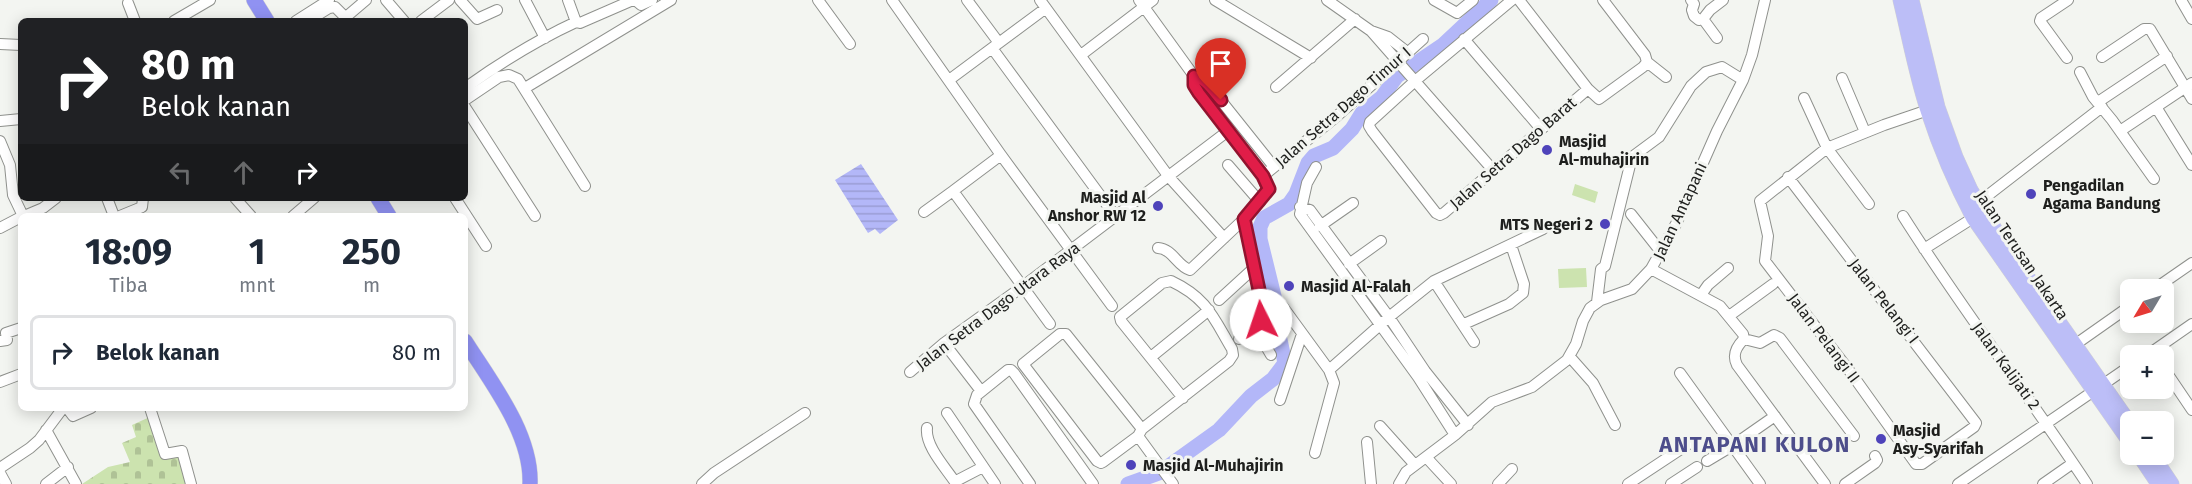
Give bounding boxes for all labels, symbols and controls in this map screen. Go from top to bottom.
pin [1195,38,1246,100]
text: 80 m [141,40,235,90]
icon: right [42,42,120,120]
street label: Jalan Setra Dago Timur I [1271,43,1415,171]
icon: arrive [1204,47,1237,80]
text: Belok kanan [141,91,291,123]
street label: Jalan Setra Dago Barat [1446,93,1580,213]
place label: Masjid Al-muhajirin [1558,132,1649,169]
marker: Masjid Al-muhajirin [1540,143,1554,157]
icon: left [164,156,197,189]
icon: ahead [227,156,260,189]
icon: right [290,156,323,189]
street label: Jalan Antapani [1649,159,1711,263]
place label: Pengadilan Agama Bandung [2042,176,2161,213]
street label: Jalan Terusan Jakarta [1972,187,2072,323]
marker: Pengadilan Agama Bandung [2024,187,2038,201]
place label: Masjid Al Anshor RW 12 [1047,188,1146,225]
marker: Masjid Al Anshor RW 12 [1151,199,1165,213]
place label: MTS Negeri 2 [1500,215,1593,234]
marker: MTS Negeri 2 [1598,217,1612,231]
text: 18:09 [85,230,172,274]
text: 1 [249,230,265,274]
text: 250 [342,230,401,274]
street label: Jalan Setra Dago Utara Raya [912,238,1084,374]
street label: Jalan Pelangi I [1845,255,1923,347]
text: Tiba [109,273,148,297]
text: mnt [239,273,275,297]
text: m [363,273,380,297]
place label: Masjid Al-Falah [1301,277,1411,296]
marker: Masjid Al-Falah [1282,279,1296,293]
north arrow [2120,279,2174,333]
map controls [2120,279,2174,465]
position arrow [1229,288,1293,352]
street label: Jalan Pelangi II [1784,290,1864,386]
street label: Jalan Kalijati 2 [1968,319,2044,413]
icon: right [45,336,78,369]
text: Belok kanan [96,339,220,366]
text: 80 m [392,339,441,366]
button: + [2120,345,2174,399]
button: − [2120,411,2174,465]
place label: Masjid Asy-Syarifah [1892,421,1984,458]
district label: ANTAPANI KULON [1658,431,1851,458]
marker: Masjid Asy-Syarifah [1874,432,1888,446]
place label: Masjid Al-Muhajirin [1143,456,1284,475]
marker: Masjid Al-Muhajirin [1124,458,1138,472]

